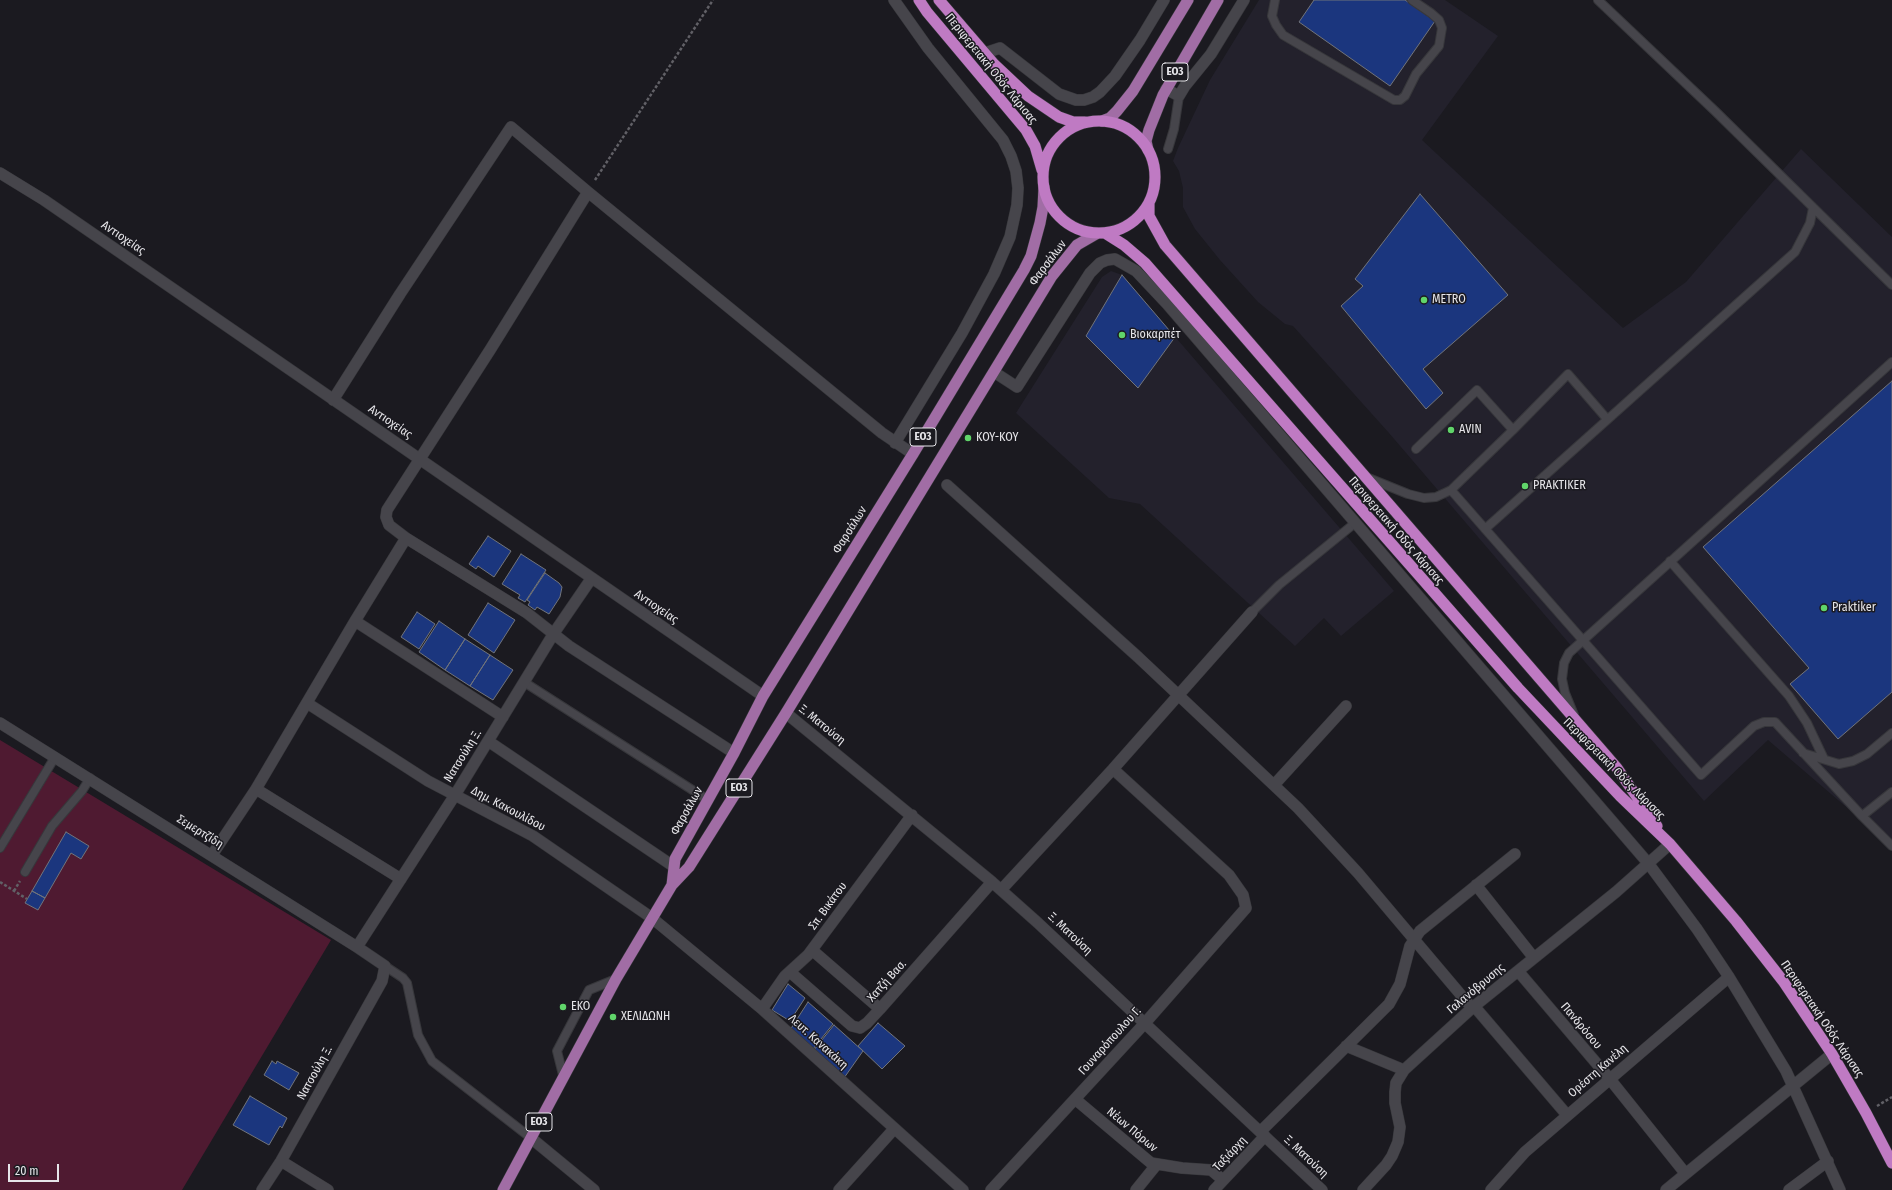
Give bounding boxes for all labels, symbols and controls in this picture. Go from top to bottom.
street label: Περιφερειακή Οδός Λάρισας [942,11,1040,127]
road number: ΕΟ3 [1162,63,1188,81]
street label: Αντιοχείας [98,218,148,258]
street label: Φαρσάλων [1026,237,1070,289]
place label: METRO [1432,293,1466,307]
marker: METRO [1419,295,1429,305]
place label: Βιοκαρπέτ [1130,328,1180,342]
marker: Βιοκαρπέτ [1117,330,1127,340]
street label: Αντιοχείας [365,402,415,442]
place label: AVIN [1459,423,1482,437]
marker: AVIN [1446,425,1456,435]
road number: ΕΟ3 [910,428,936,446]
place label: ΚΟΥ-ΚΟΥ [976,431,1018,445]
marker: ΚΟΥ-ΚΟΥ [963,433,973,443]
street label: Περιφερειακή Οδός Λάρισας [1345,474,1447,588]
place label: PRAKTIKER [1533,479,1586,493]
marker: PRAKTIKER [1520,481,1530,491]
street label: Φαρσάλων [830,504,870,556]
street label: Αντιοχείας [631,587,681,627]
place label: Praktiker [1832,601,1876,615]
marker: Praktiker [1819,603,1829,613]
street label: Ξ. Ματούση [796,702,848,748]
street label: Περιφερειακή Οδός Λάρισας [1560,715,1668,823]
street label: Νατσούλη Ξ. [441,727,485,785]
road number: ΕΟ3 [726,779,752,797]
street label: Δημ. Κακουλίδου [468,783,548,835]
street label: Φαρσάλων [668,784,706,838]
street label: Σεμερτζίδη [174,812,226,852]
street label: Σπ. Βικάτου [806,879,850,933]
street label: Ξ. Ματούση [1045,910,1095,958]
street label: Χατζή Βασ. [864,957,910,1005]
street label: Περιφερειακή Οδός Λάρισας [1777,958,1867,1080]
street label: Γαλανόβρυσης [1444,961,1508,1017]
place label: EKO [571,1000,590,1014]
street label: Πανδρόσου [1557,1000,1605,1052]
marker: EKO [558,1002,568,1012]
street label: Γουναρόπουλου Γ. [1076,1004,1144,1078]
place label: ΧΕΛΙΔΩΝΗ [621,1010,670,1024]
street label: Λευτ. Κανακάκη [785,1011,851,1073]
marker: ΧΕΛΙΔΩΝΗ [608,1012,618,1022]
street label: Ορέστη Κανέλη [1565,1041,1631,1101]
street label: Νατσούλη Ξ. [294,1043,336,1103]
street label: Νέων Πόρων [1104,1105,1160,1155]
road number: ΕΟ3 [526,1113,552,1131]
street label: Ταξιάρχη [1210,1133,1250,1175]
street label: Ξ. Ματούση [1281,1133,1331,1181]
scale bar [10,1156,61,1182]
text: 20 m [15,1164,39,1178]

